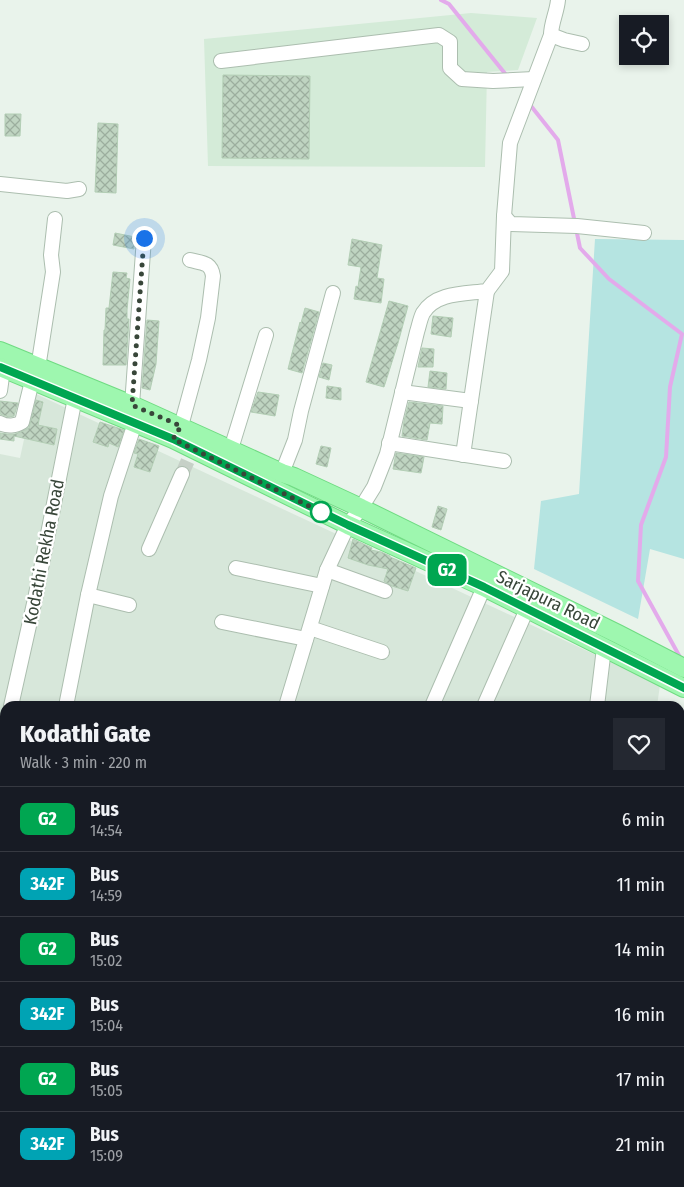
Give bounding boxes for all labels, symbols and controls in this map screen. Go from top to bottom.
map controls [619,15,669,65]
button: locate [619,15,669,65]
your location [132,226,157,251]
street label: Kodathi Rekha Road [19,477,69,627]
unlabelled marker [310,501,332,523]
line badge: G2 [424,554,470,586]
text: G2 [438,559,456,581]
street label: Sarjapura Road [493,565,603,635]
button: heart [613,718,665,770]
text: Kodathi Gate [20,720,151,748]
text: Walk · 3 min · 220 m [20,753,147,772]
text: Bus [90,798,119,821]
text: G2 [38,808,57,830]
text: 6 min [622,808,665,831]
text: 14:54 [90,821,123,840]
text: Bus [90,863,119,886]
text: 342F [31,873,64,895]
text: 11 min [617,873,665,896]
text: 14:59 [90,886,122,905]
text: Bus [90,928,119,951]
text: G2 [38,938,57,960]
text: 14 min [615,938,665,961]
text: 15:02 [90,951,122,970]
text: Bus [90,993,119,1016]
text: 342F [31,1003,64,1025]
text: 16 min [614,1003,665,1026]
text: 15:04 [90,1016,123,1035]
text: Bus [90,1058,119,1081]
text: G2 [38,1068,57,1090]
text: 17 min [616,1068,665,1091]
text: 15:05 [90,1081,123,1100]
text: Bus [90,1123,119,1146]
text: 342F [31,1133,64,1155]
text: 21 min [616,1133,665,1156]
text: 15:09 [90,1146,123,1165]

